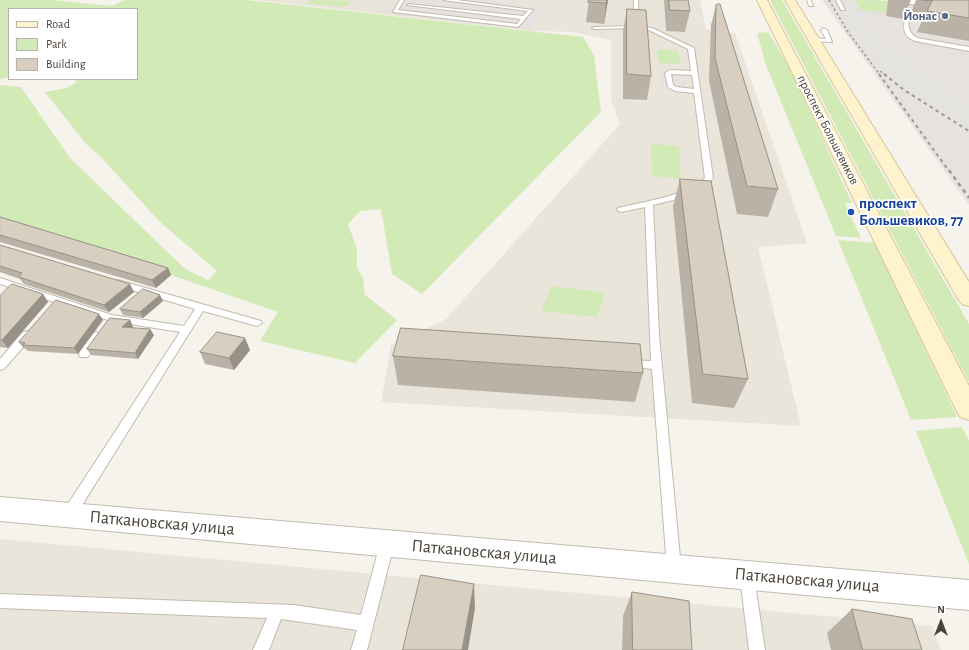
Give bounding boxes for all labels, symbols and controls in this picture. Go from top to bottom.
legend [8,8,138,80]
place label: Йонас [903,8,937,24]
marker: Йонас [940,11,950,21]
text: Road [46,18,70,30]
text: Park [46,38,67,50]
text: Building [46,58,86,70]
street label: проспект Большевиков [794,73,862,187]
place label: проспект Большевиков, 77 [859,194,963,229]
marker: проспект Большевиков, 77 [846,207,856,217]
street label: Паткановская улица [88,506,236,540]
street label: Паткановская улица [410,535,558,569]
street label: Паткановская улица [733,563,881,597]
north arrow [921,602,961,642]
text: N [937,604,945,615]

